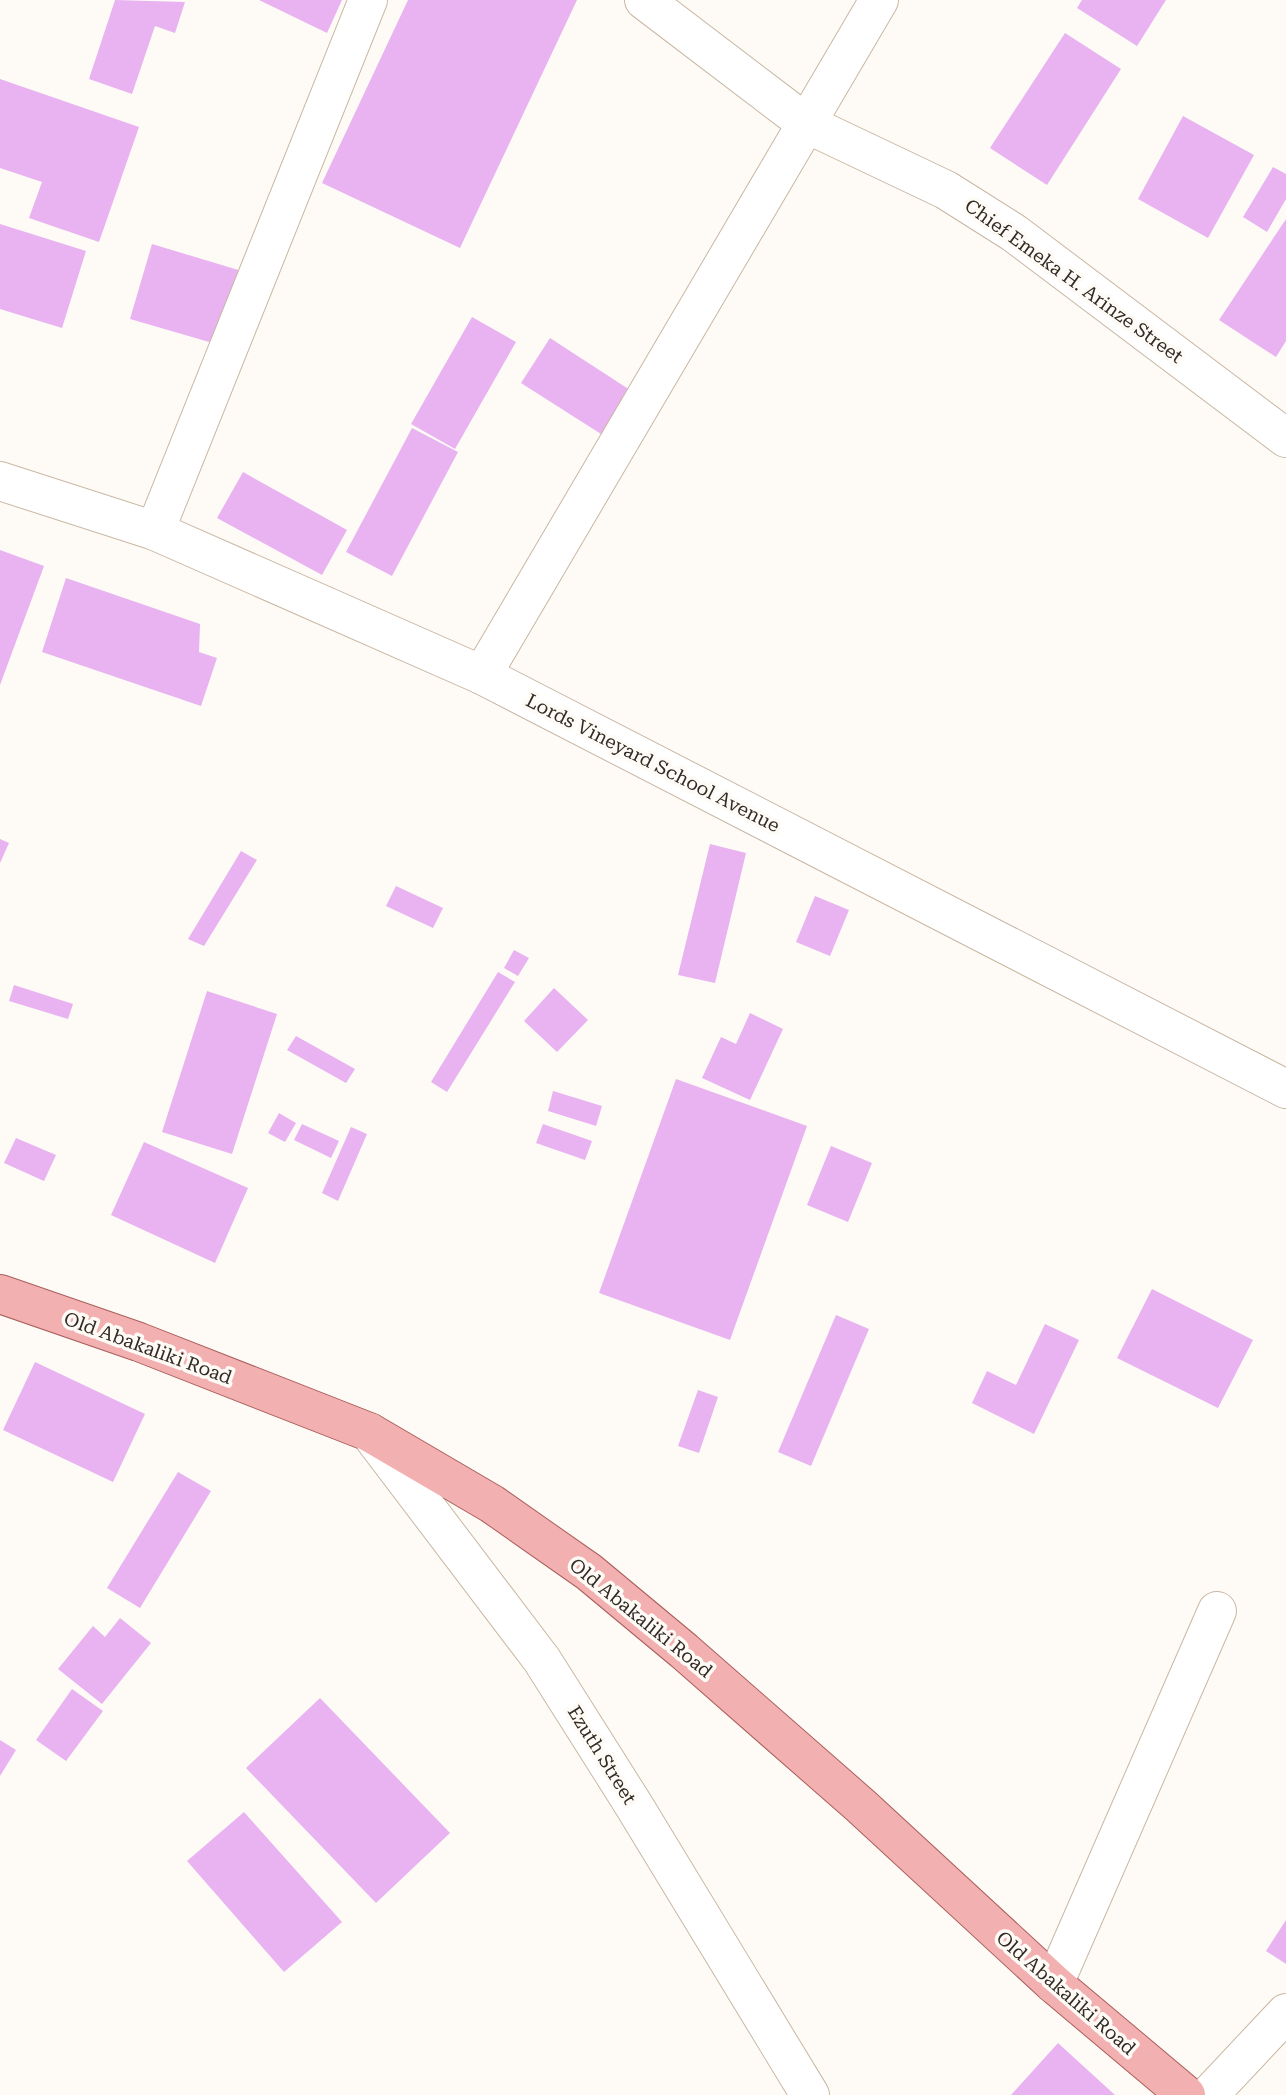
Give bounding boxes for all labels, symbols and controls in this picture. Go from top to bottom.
street label: Chief Emeka H. Arinze Street [960,194,1188,368]
street label: Lords Vineyard School Avenue [522,689,784,837]
street label: Old Abakaliki Road [61,1307,235,1389]
street label: Old Abakaliki Road [565,1553,717,1683]
street label: Ezuth Street [563,1702,641,1808]
street label: Old Abakaliki Road [992,1926,1140,2060]

